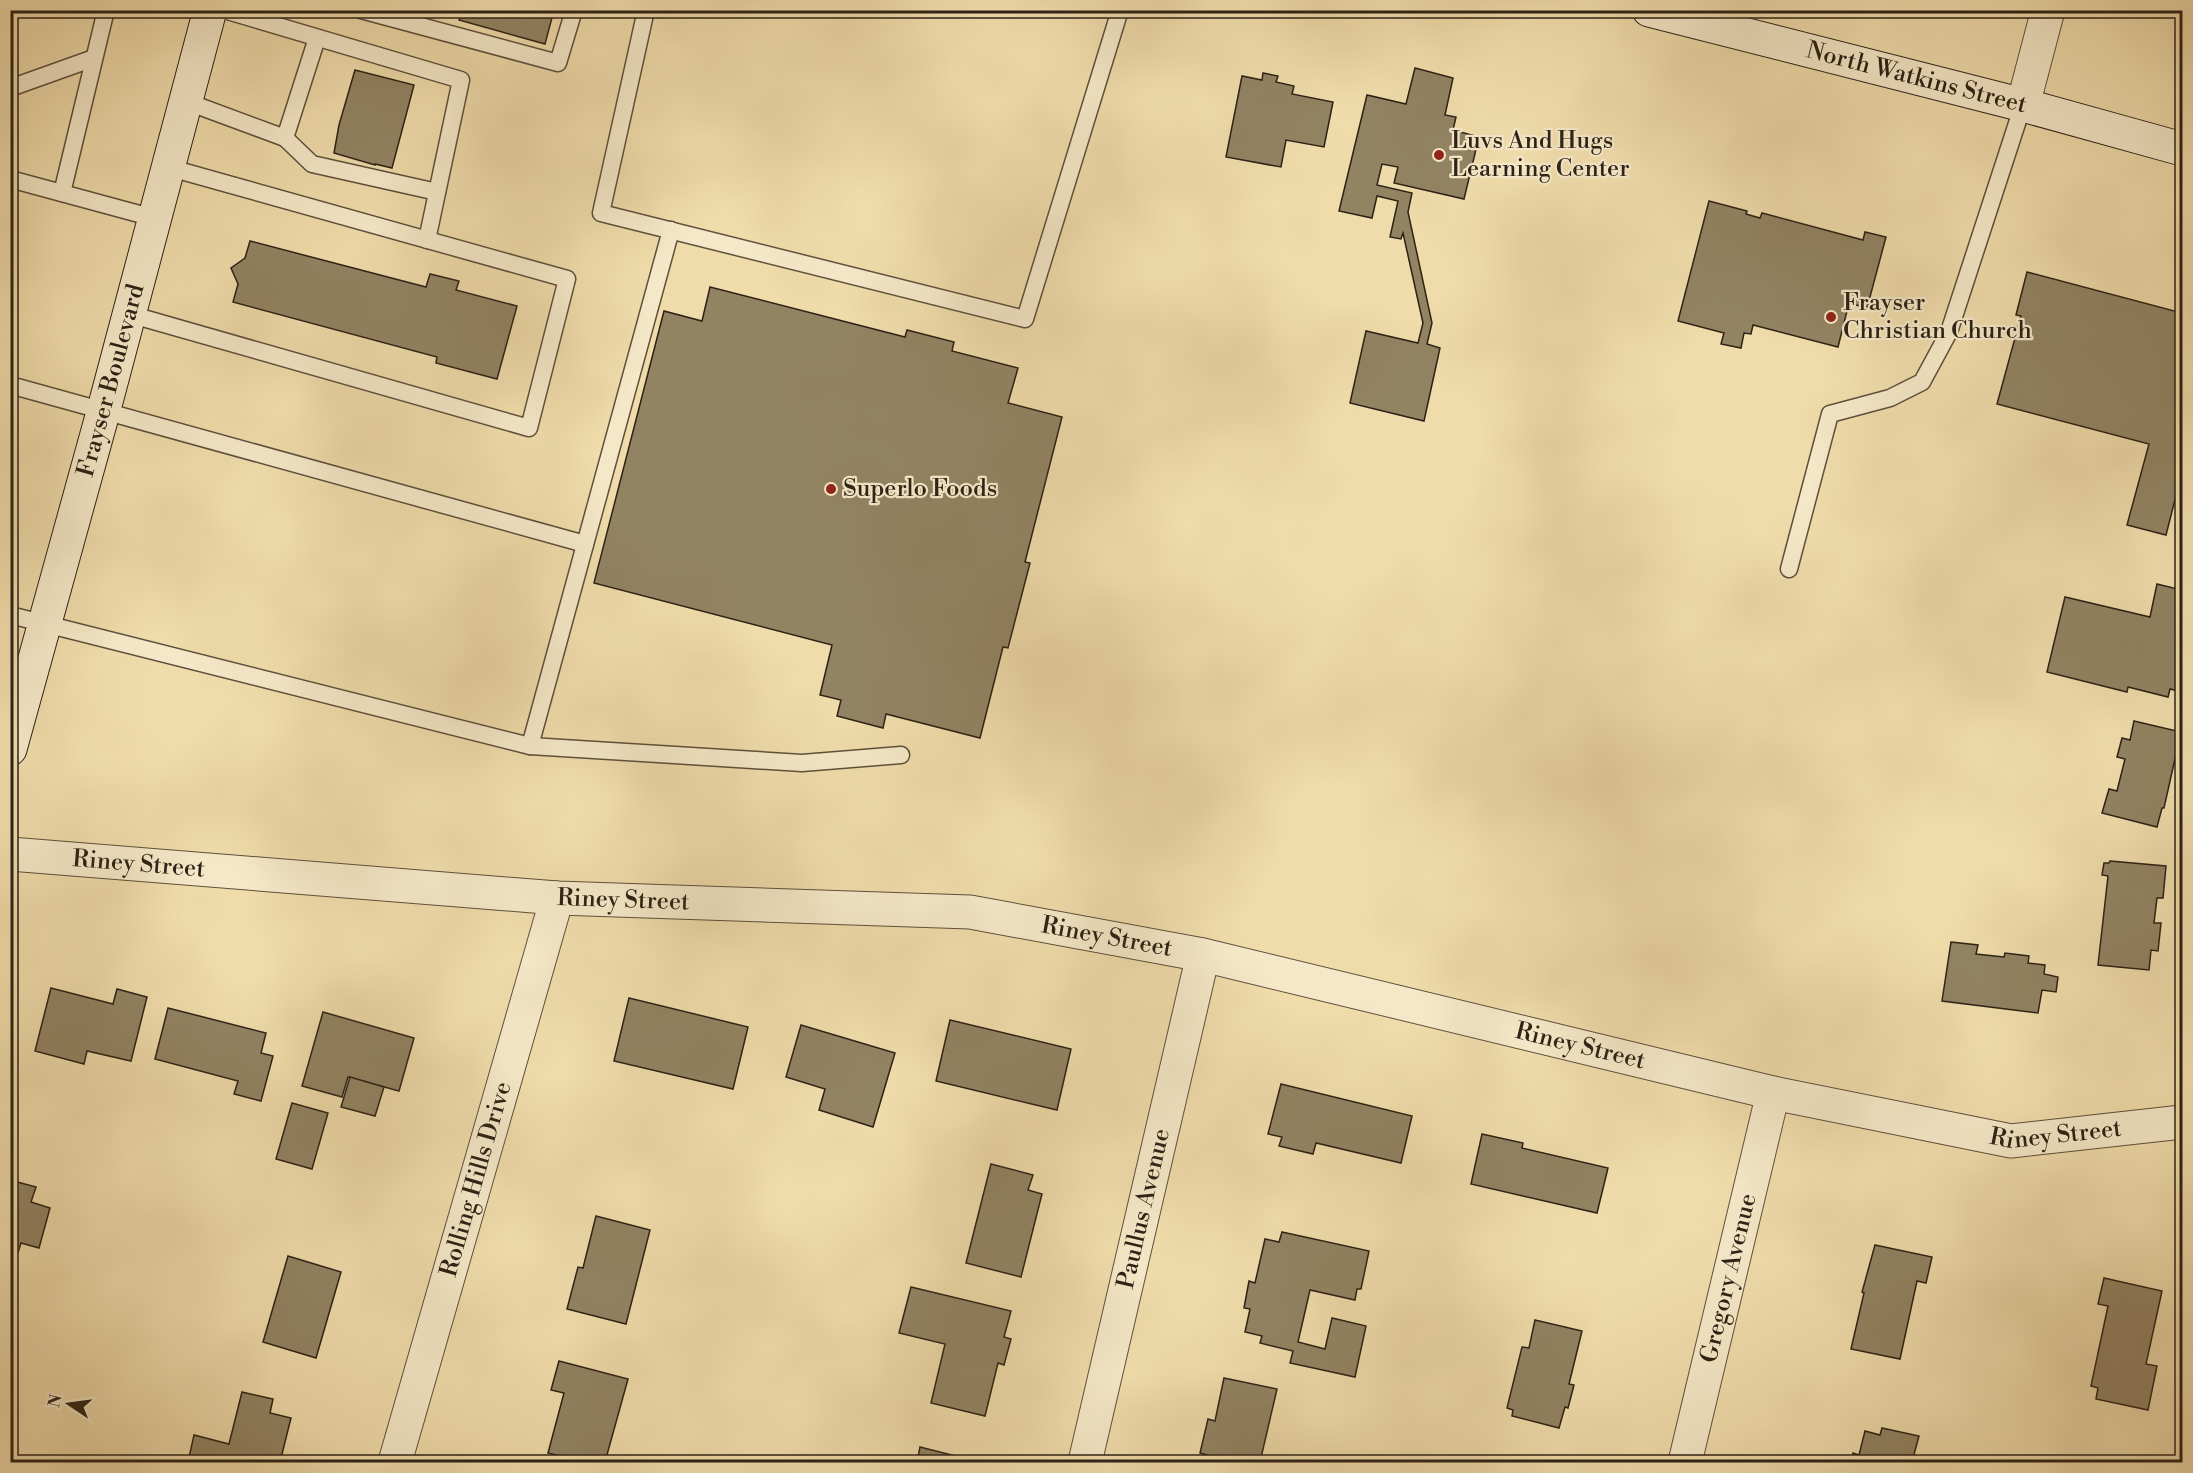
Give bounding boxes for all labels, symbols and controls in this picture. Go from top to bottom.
street label: North Watkins Street [1803,36,2030,120]
place label: Luvs And Hugs Learning Center [1451,126,1630,184]
marker: Luvs And Hugs Learning Center [1432,148,1446,162]
street label: Frayser Boulevard [71,281,152,480]
place label: Frayser Christian Church [1843,288,2032,346]
marker: Frayser Christian Church [1824,310,1838,324]
place label: Superlo Foods [843,474,997,504]
marker: Superlo Foods [824,482,838,496]
street label: Riney Street [71,844,206,885]
street label: Riney Street [556,883,691,918]
street label: Riney Street [1039,910,1175,964]
street label: Riney Street [1512,1016,1649,1077]
street label: Rolling Hills Drive [434,1078,518,1281]
street label: Riney Street [1987,1114,2124,1156]
street label: Paullus Avenue [1111,1126,1177,1292]
street label: Gregory Avenue [1694,1191,1763,1366]
north arrow [39,1374,99,1434]
text: N [44,1392,67,1409]

